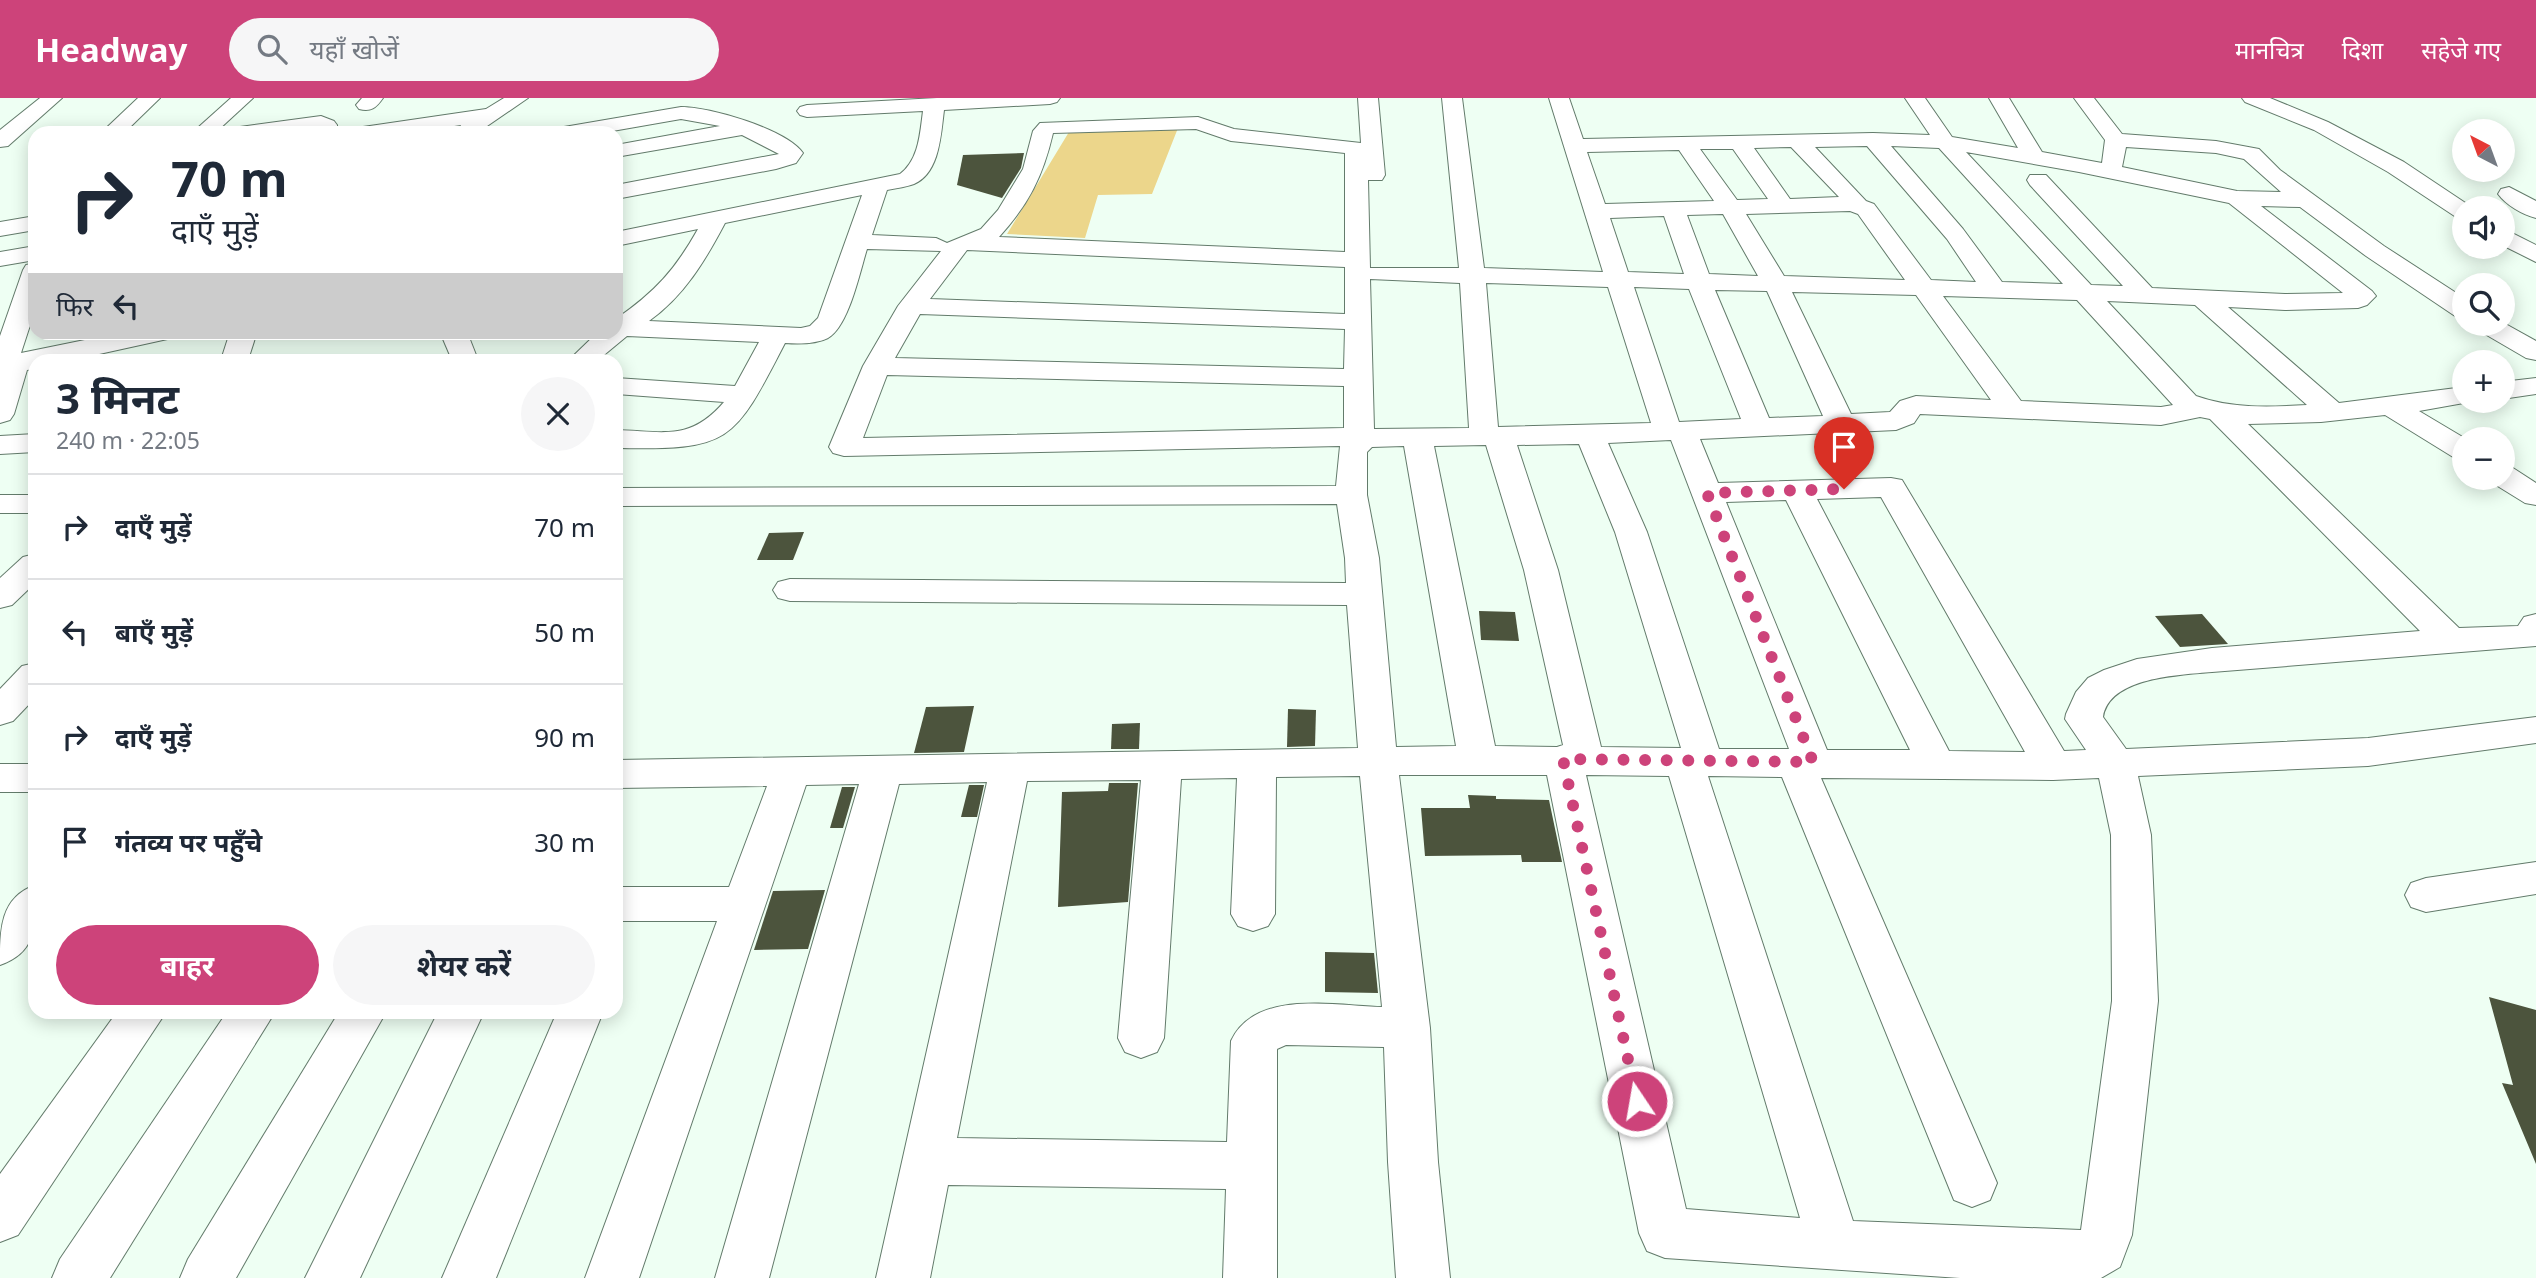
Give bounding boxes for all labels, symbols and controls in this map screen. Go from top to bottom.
search box [229,18,719,81]
text: Headway [35,27,187,72]
icon: search [253,30,291,68]
text: यहाँ खोजें [309,31,399,67]
text: मानचित्र [2235,33,2304,66]
text: दिशा [2342,33,2383,66]
text: सहेजे गए [2421,33,2501,66]
north arrow [2452,119,2515,182]
map controls [2452,119,2515,490]
text: 70 m [171,145,288,211]
icon: right [56,154,147,245]
button: sound [2452,196,2515,259]
text: दाएँ मुड़ें [171,208,259,251]
button: search [2452,273,2515,336]
icon: left [107,287,145,325]
text: फिर [56,288,93,324]
button: + [2452,350,2515,413]
text: 3 मिनट [56,369,179,426]
button: close [521,377,595,451]
pin [1814,417,1874,489]
text: 240 m · 22:05 [56,424,200,456]
button: − [2452,427,2515,490]
icon: arrive [1825,428,1863,466]
icon: right [56,508,94,546]
text: दाएँ मुड़ें [115,509,192,545]
text: 70 m [534,509,595,545]
icon: left [56,613,94,651]
text: बाएँ मुड़ें [115,614,193,650]
text: 50 m [534,614,595,650]
icon: right [56,718,94,756]
text: दाएँ मुड़ें [115,719,192,755]
text: 90 m [534,719,595,755]
icon: arrive [56,823,94,861]
text: गंतव्य पर पहुँचे [115,824,262,860]
text: 30 m [534,824,595,860]
button: बाहर [56,925,319,1005]
button: शेयर करें [333,925,595,1005]
position arrow [1600,1064,1674,1138]

